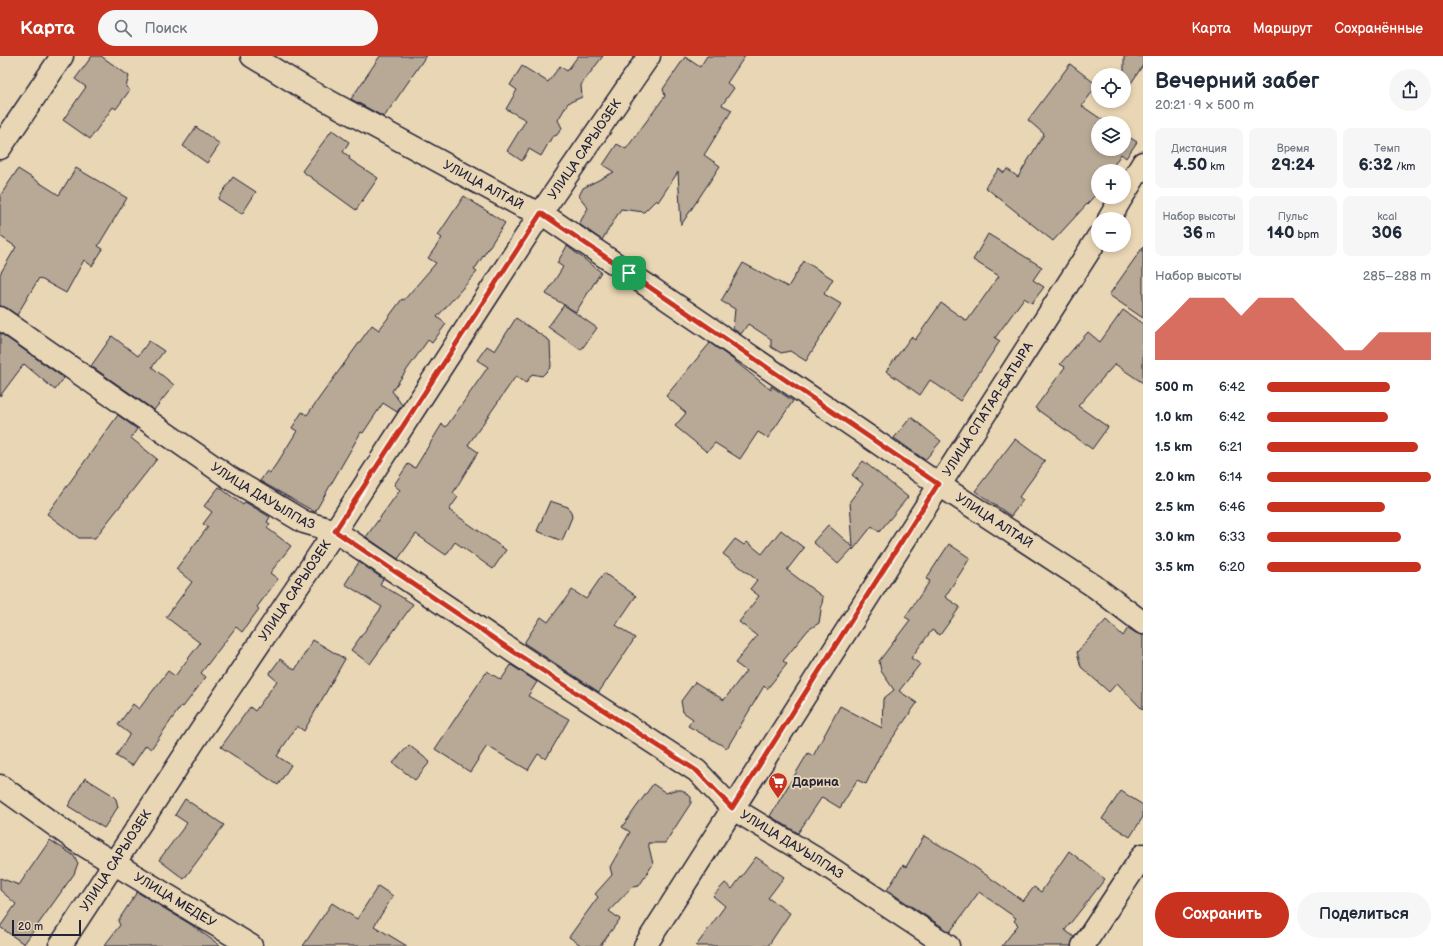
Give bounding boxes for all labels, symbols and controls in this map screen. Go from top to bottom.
search box [98,10,378,46]
text: Карта [20,17,74,40]
icon: search [112,17,134,39]
text: Поиск [144,19,187,38]
text: Карта [1192,20,1231,37]
text: Маршрут [1253,20,1313,37]
text: Сохранённые [1335,20,1423,37]
map controls [1091,68,1131,252]
button: locate [1091,68,1131,108]
text: Вечерний забег [1155,68,1319,95]
button: share [1389,69,1431,111]
street label: УЛИЦА САРЫОЗЕК [545,96,625,203]
text: 20:21 · 9 × 500 m [1155,97,1254,113]
button: layers [1091,116,1131,156]
text: Дистанция [1171,142,1227,155]
text: Время [1277,142,1309,155]
text: Темп [1374,142,1400,155]
text: 4.50 [1173,155,1207,175]
text: 29:24 [1271,155,1315,175]
text: 6:32 [1359,155,1393,175]
street label: УЛИЦА АЛТАЙ [440,157,526,213]
text: km [1207,160,1225,173]
text: /km [1393,160,1415,173]
button: + [1091,164,1131,204]
text: Набор высоты [1162,210,1236,223]
text: Пульс [1278,210,1308,223]
text: kcal [1377,210,1397,223]
button: − [1091,212,1131,252]
text: 36 [1183,223,1203,243]
text: 140 [1267,223,1295,243]
text: 306 [1372,223,1402,243]
text: m [1203,228,1215,241]
text: bpm [1295,228,1319,241]
pin [612,256,646,290]
icon: arrive [618,262,640,284]
text: Набор высоты [1155,268,1242,284]
text: 285–288 m [1363,268,1431,284]
street label: УЛИЦА СПАТАЯ-БАТЫРА [939,339,1037,479]
text: 500 m [1155,379,1193,395]
text: 6:42 [1219,379,1245,395]
text: 1.0 km [1155,409,1193,425]
text: 6:42 [1219,409,1245,425]
text: 1.5 km [1155,439,1192,455]
text: 6:21 [1219,439,1242,455]
street label: УЛИЦА ДАУЫЛПАЗ [208,459,317,533]
text: 2.0 km [1155,469,1195,485]
text: 6:14 [1219,469,1243,485]
street label: УЛИЦА АЛТАЙ [953,490,1036,552]
text: 2.5 km [1155,499,1195,515]
text: 6:46 [1219,499,1245,515]
text: 3.0 km [1155,529,1195,545]
text: 6:33 [1219,529,1246,545]
street label: УЛИЦА САРЫОЗЕК [255,537,335,644]
text: 3.5 km [1155,559,1194,575]
text: 6:20 [1219,559,1245,575]
supermarket icon: Дарина [767,771,789,799]
place label: Дарина [792,774,839,790]
street label: УЛИЦА САРЫОЗЕК [77,806,155,914]
street label: УЛИЦА ДАУЫЛПАЗ [737,807,847,883]
street label: УЛИЦА МЕДЕУ [131,869,219,931]
button: Сохранить [1155,892,1289,938]
button: Поделиться [1297,892,1431,938]
scale bar [12,918,81,937]
text: 20 m [18,920,43,933]

